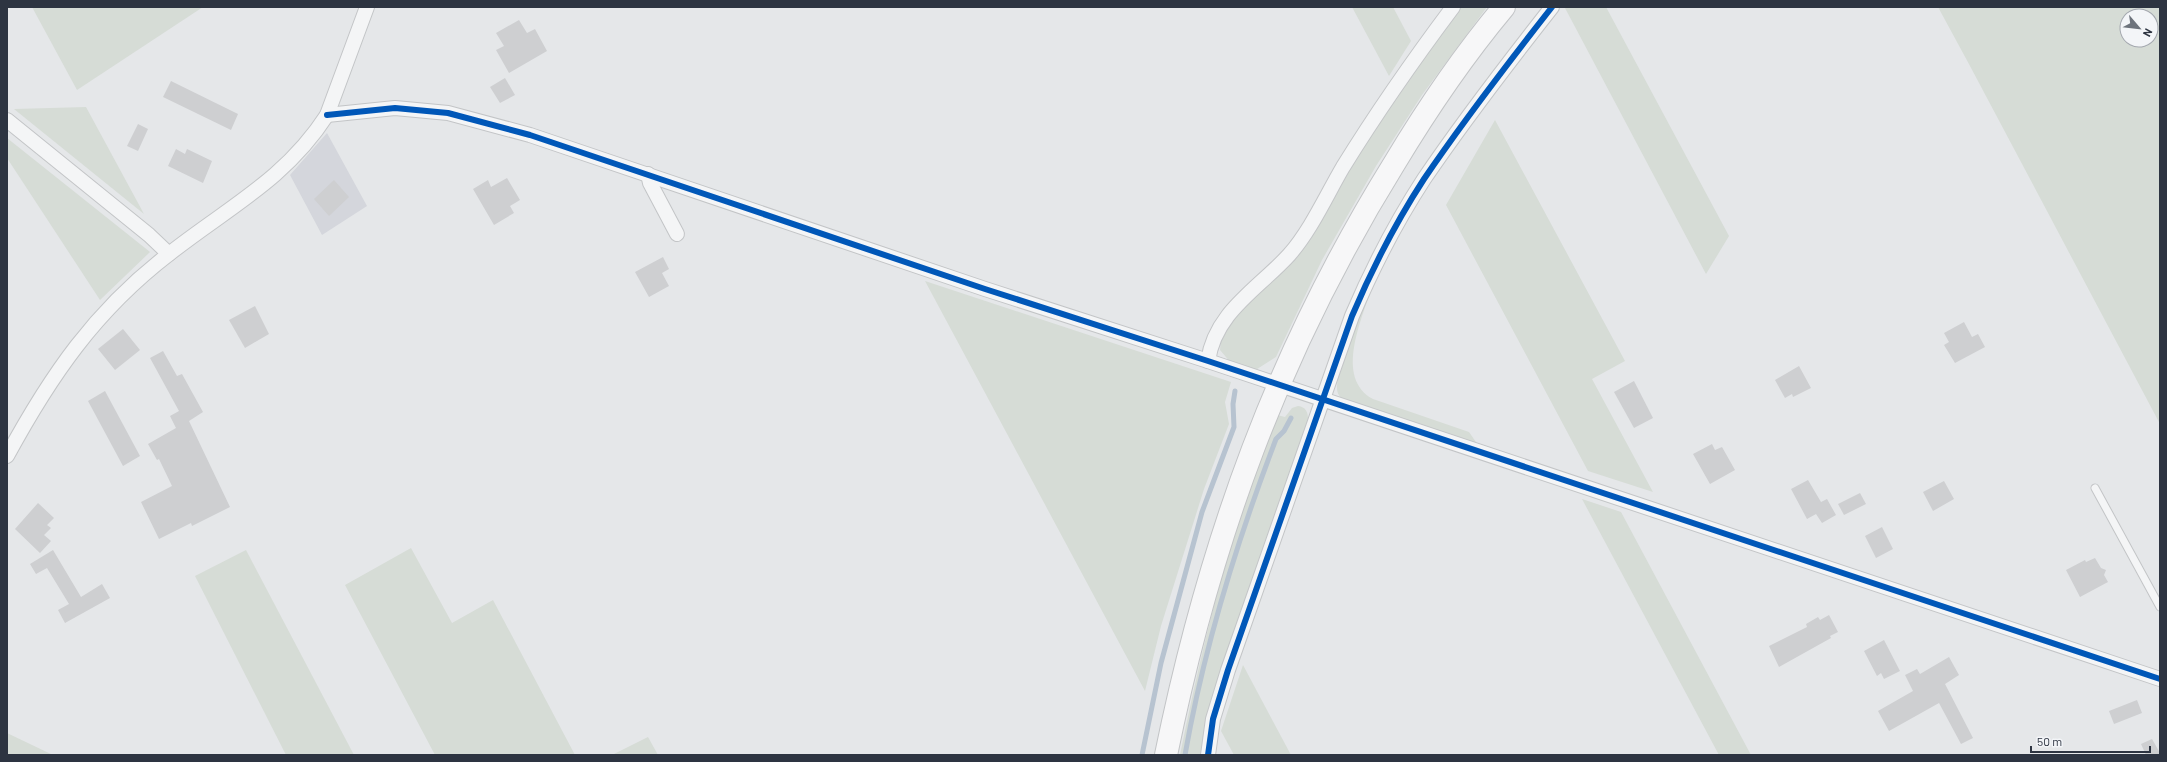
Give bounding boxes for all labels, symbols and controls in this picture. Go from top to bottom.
north arrow [2119,8,2159,48]
text: N [2141,27,2156,39]
scale bar [2031,728,2150,754]
text: 50 m [2037,734,2062,748]

